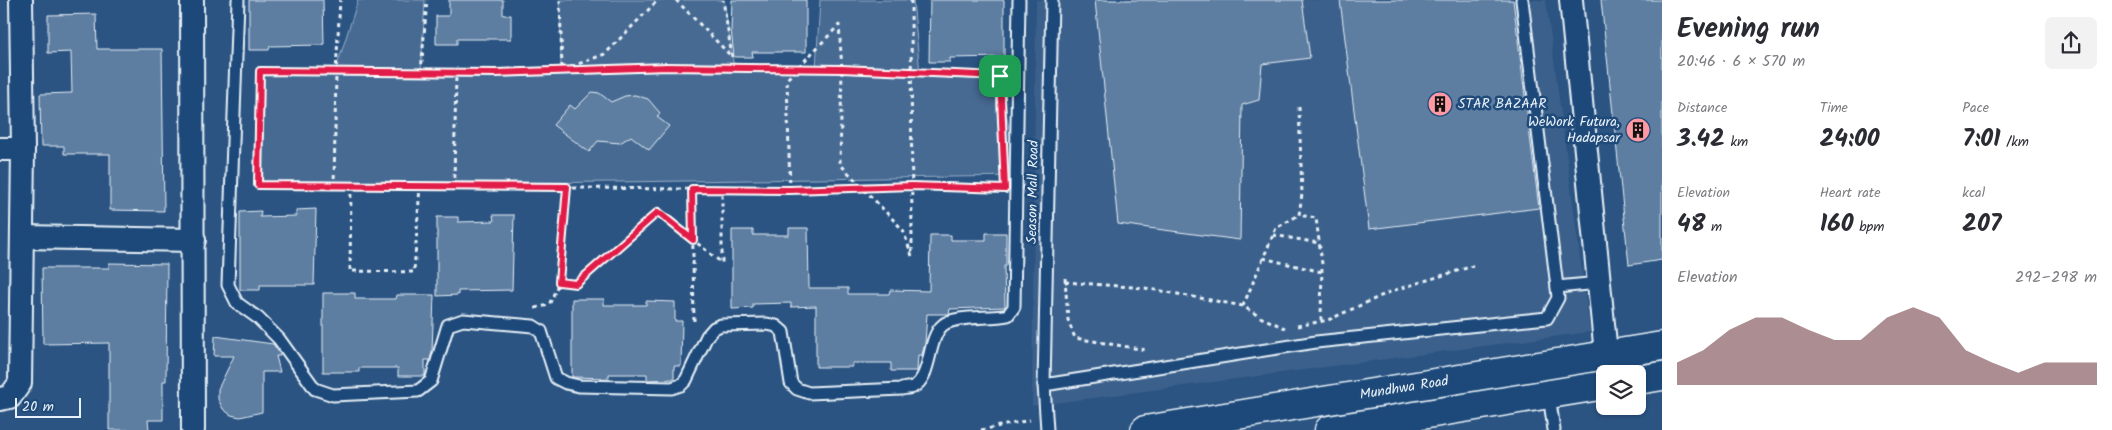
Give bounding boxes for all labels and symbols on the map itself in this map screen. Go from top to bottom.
pin [979,55,1021,97]
building icon: STAR BAZAAR [1427,91,1453,117]
place label: STAR BAZAAR [1458,93,1547,115]
place label: WeWork Futura, Hadapsar [1528,111,1621,149]
building icon: WeWork Futura, Hadapsar [1625,117,1651,143]
street label: Season Mall Road [1021,139,1045,244]
street label: Mundhwa Road [1358,370,1451,406]
scale bar [15,395,81,418]

